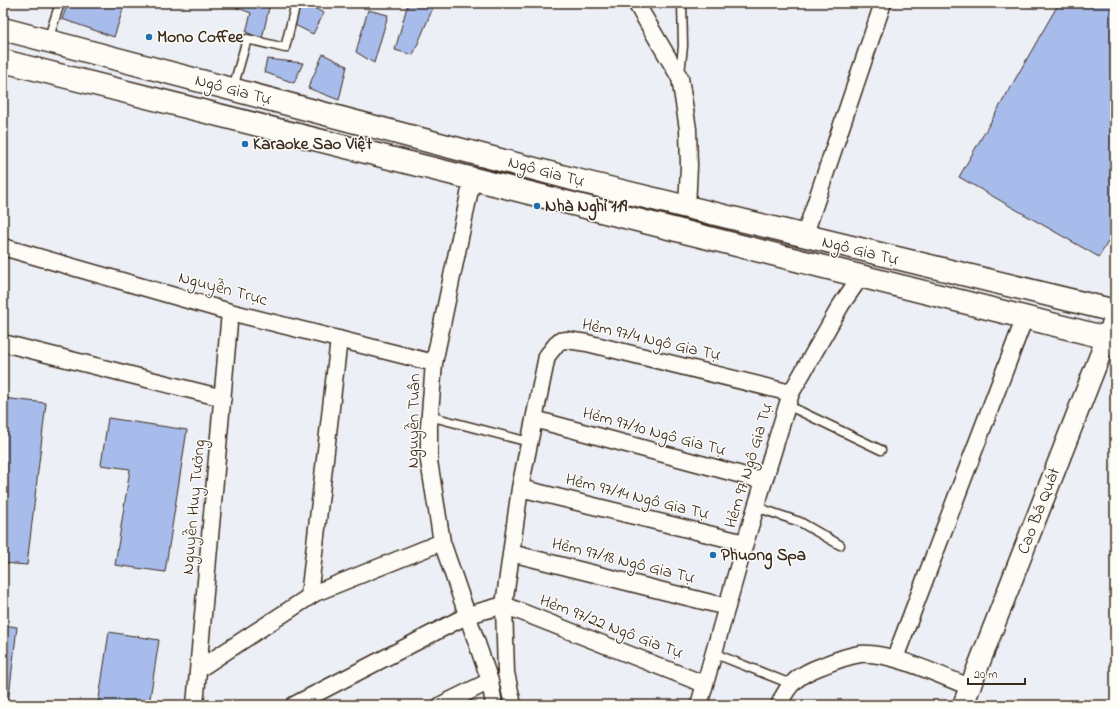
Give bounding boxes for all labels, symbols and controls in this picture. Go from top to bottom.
place label: Mono Coffee [157,25,245,50]
marker: Mono Coffee [144,32,154,42]
street label: Ngô Gia Tự [192,68,274,114]
place label: Karaoke Sao Việt [253,132,372,157]
marker: Karaoke Sao Việt [240,139,250,149]
street label: Ngô Gia Tự [505,150,587,196]
place label: Nhà Nghỉ 119 [545,194,628,221]
marker: Nhà Nghỉ 119 [532,201,542,211]
street label: Ngô Gia Tự [819,229,901,275]
street label: Nguyễn Trực [175,265,271,315]
street label: Hẻm 97/4 Ngô Gia Tự [579,312,723,370]
street label: Nguyễn Tuân [401,373,429,469]
street label: Hẻm 97 Ngô Gia Tự [718,400,782,532]
street label: Hẻm 97/10 Ngô Gia Tự [579,401,729,465]
street label: Nguyễn Huy Tưởng [176,438,214,576]
street label: Cao Bá Quát [1011,464,1067,558]
street label: Hẻm 97/14 Ngô Gia Tự [562,467,712,529]
street label: Hẻm 97/18 Ngô Gia Tự [549,531,697,593]
place label: Phuong Spa [721,543,806,570]
marker: Phuong Spa [708,550,718,560]
street label: Hẻm 97/22 Ngô Gia Tự [535,588,686,668]
scale bar [968,660,1025,686]
text: 20 m [974,666,997,684]

